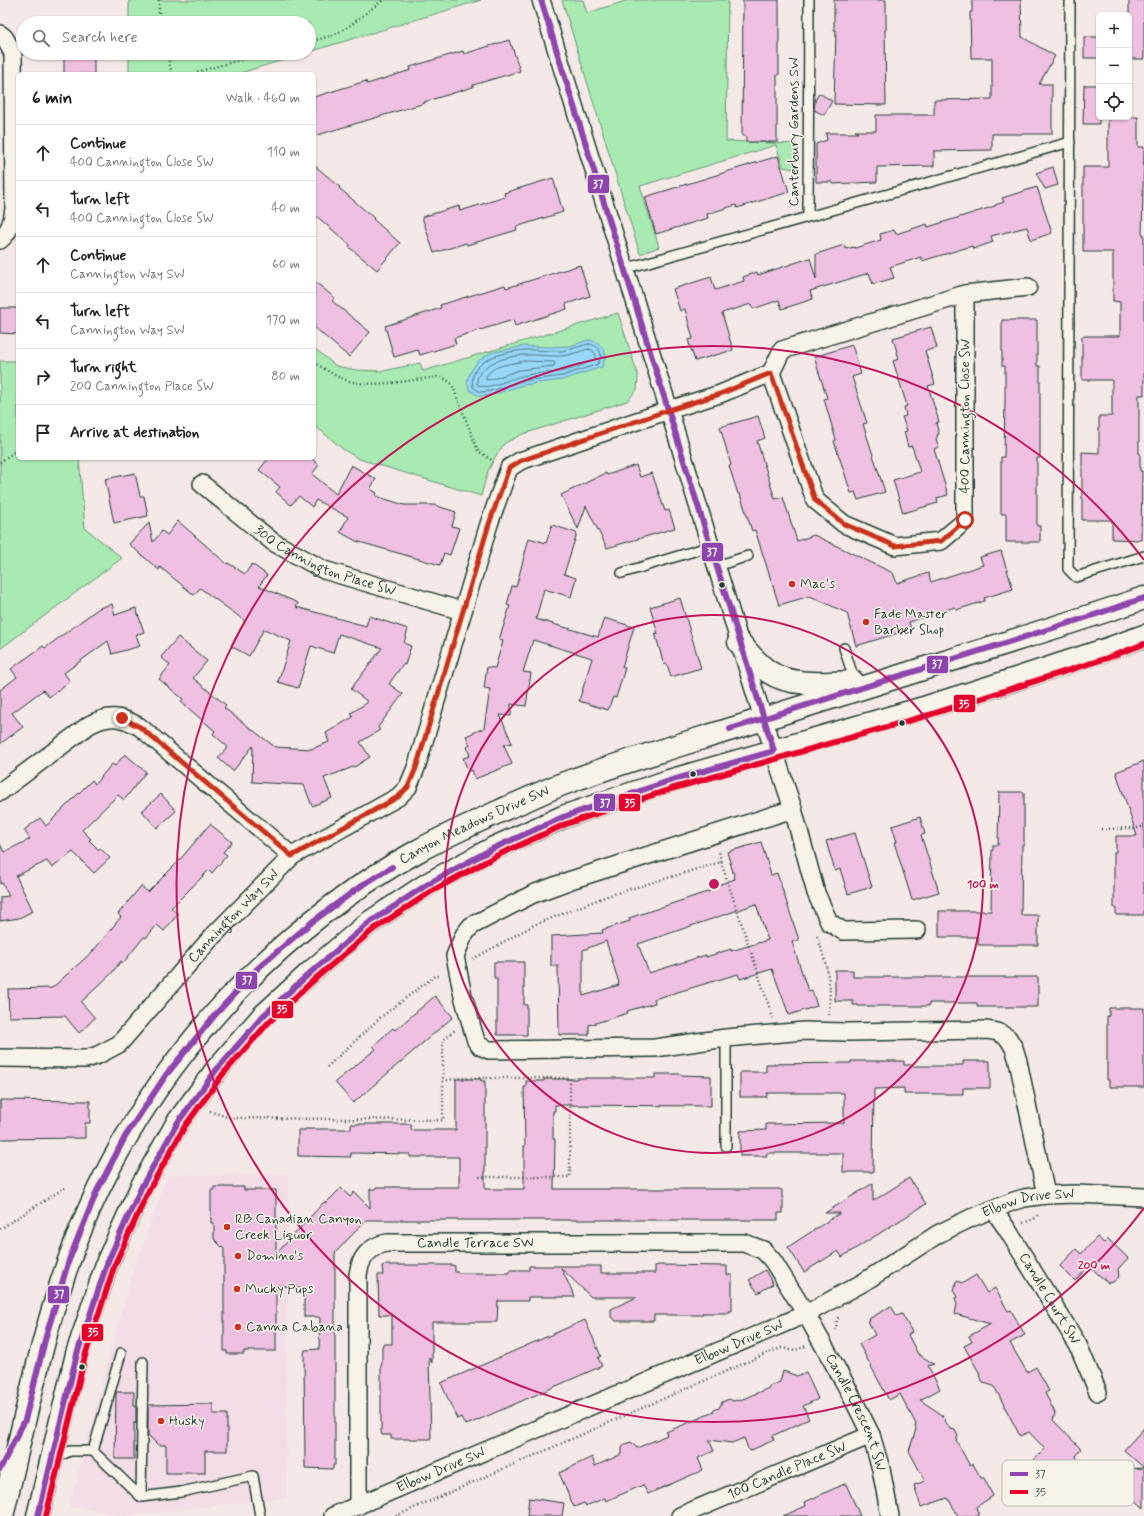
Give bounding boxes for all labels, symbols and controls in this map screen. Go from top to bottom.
map controls [1096,12,1132,120]
button: + [1096,12,1132,48]
search box [16,16,316,60]
icon: search [30,27,52,49]
text: Search here [62,28,138,48]
button: − [1096,48,1132,84]
street label: Canterbury Gardens SW [785,57,803,207]
button: locate [1096,84,1132,120]
text: 6 min [32,87,72,109]
text: Walk · 460 m [225,90,300,107]
text: Continue [70,134,126,154]
icon: ahead [32,142,54,164]
text: 110 m [267,144,300,161]
text: 400 Cannington Close SW [70,154,214,171]
line badge: 37 [587,174,610,194]
text: 37 [593,178,604,192]
text: Turn left [70,190,130,210]
icon: left [32,198,54,220]
text: 40 m [271,200,300,217]
text: 400 Cannington Close SW [70,210,214,227]
text: Continue [70,246,126,266]
icon: ahead [32,254,54,276]
text: 60 m [272,256,300,273]
text: Cannington Way SW [70,266,185,283]
text: Turn left [70,302,130,322]
icon: left [32,310,54,332]
text: 170 m [266,312,300,329]
text: Cannington Way SW [70,322,185,339]
street label: 400 Cannington Close SW [956,338,976,493]
text: Turn right [70,358,137,378]
icon: right [32,366,54,388]
text: 80 m [271,368,300,385]
text: 200 Cannington Place SW [70,378,214,395]
icon: arrive [32,422,54,444]
text: Arrive at destination [70,423,199,443]
route start [956,511,974,529]
street label: 300 Cannington Place SW [250,521,398,600]
line badge: 37 [701,542,724,562]
text: 37 [707,546,718,560]
place label: Mac's [800,575,835,593]
marker: Mac's [787,579,797,589]
unlabelled marker [717,580,727,590]
place label: Fade Master Barber Shop [874,605,948,639]
marker: Fade Master Barber Shop [861,617,871,627]
line badge: 37 [926,655,949,674]
text: 37 [932,658,943,672]
line badge: 35 [953,694,976,713]
text: 35 [959,698,970,712]
route end [113,709,131,727]
unlabelled marker [897,718,907,728]
unlabelled marker [688,769,698,779]
street label: Canyon Meadows Drive SW [396,781,552,869]
line badge: 37 [593,793,616,812]
line badge: 35 [618,793,641,812]
text: 37 [600,797,611,811]
text: 35 [625,797,636,811]
street label: Cannington Way SW [184,865,283,967]
centre of rings [707,877,721,891]
text: 100 m [967,877,1000,893]
line badge: 37 [235,971,258,990]
text: 37 [242,974,253,988]
line badge: 35 [271,1000,294,1019]
text: 35 [277,1003,288,1017]
street label: Elbow Drive SW [979,1185,1075,1222]
place label: RB Canadian Canyon Creek Liquor [235,1210,362,1244]
marker: RB Canadian Canyon Creek Liquor [222,1222,232,1232]
street label: Candle Terrace SW [417,1234,534,1252]
place label: Domino's [246,1247,303,1265]
street label: Candle Court SW [1015,1249,1085,1348]
marker: Domino's [233,1251,243,1261]
text: 200 m [1078,1258,1111,1274]
place label: Mucky Pups [245,1280,313,1298]
marker: Mucky Pups [232,1284,242,1294]
line badge: 37 [47,1285,70,1304]
text: 37 [54,1288,65,1302]
street label: Elbow Drive SW [692,1316,786,1370]
place label: Canna Cabana [246,1318,343,1336]
marker: Canna Cabana [233,1322,243,1332]
line badge: 35 [81,1323,104,1342]
text: 35 [88,1326,99,1340]
street label: Candle Crescent SW [821,1350,890,1474]
unlabelled marker [77,1362,87,1372]
place label: Husky [169,1412,205,1430]
marker: Husky [156,1416,166,1426]
street label: 100 Candle Place SW [725,1437,849,1504]
street label: Elbow Drive SW [394,1443,488,1497]
legend [1002,1460,1134,1506]
text: 37 [1035,1468,1046,1482]
text: 35 [1035,1486,1046,1500]

